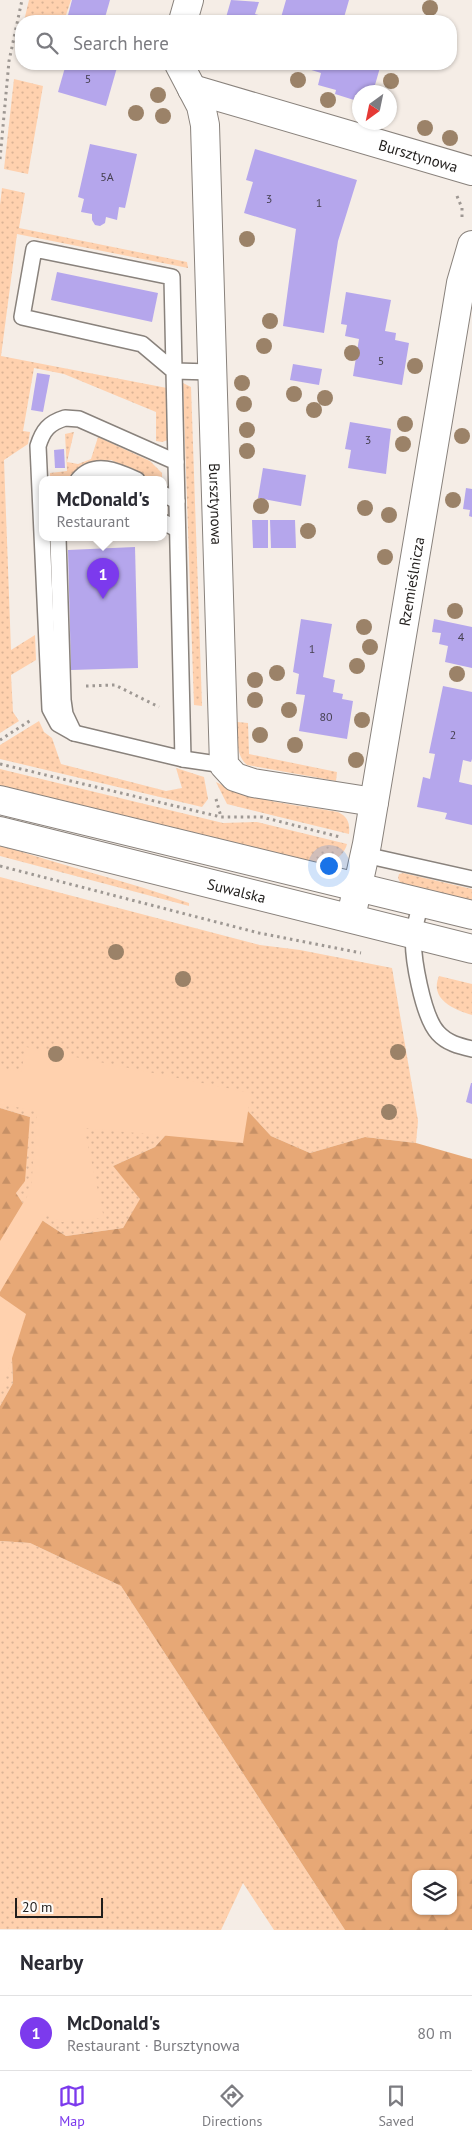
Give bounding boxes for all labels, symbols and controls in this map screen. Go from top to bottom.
search box [15,15,457,70]
icon: search [33,29,61,57]
text: Search here [73,31,169,55]
house number: 5 [85,71,91,86]
north arrow [352,85,397,130]
street label: Bursztynowa [377,135,460,176]
house number: 5A [100,169,114,184]
house number: 3 [266,191,272,206]
house number: 1 [316,195,322,210]
house number: 5 [378,353,384,368]
house number: 3 [365,432,371,447]
street label: Bursztynowa [206,463,227,545]
popup [39,476,167,541]
text: McDonald's [57,487,150,511]
text: Restaurant [57,511,130,531]
street label: Rzemieślnicza [394,535,428,627]
pin: 1 [87,558,119,599]
house number: 4 [458,629,465,644]
house number: 1 [309,641,315,656]
house number: 80 [319,709,333,724]
house number: 2 [450,727,456,742]
your location [316,853,342,879]
street label: Suwalska [205,874,268,907]
map controls [412,1870,457,1915]
button: layers [412,1870,457,1915]
scale bar [15,1895,102,1918]
text: 20 m [22,1898,52,1916]
text: Nearby [20,1949,83,1976]
text: McDonald's [67,2011,160,2035]
text: 1 [31,2023,41,2043]
text: 80 m [417,2023,452,2043]
text: Restaurant · Bursztynowa [67,2035,240,2055]
tab: Map [58,2082,86,2130]
tab: Directions [202,2082,262,2130]
tab: Saved [378,2082,414,2130]

